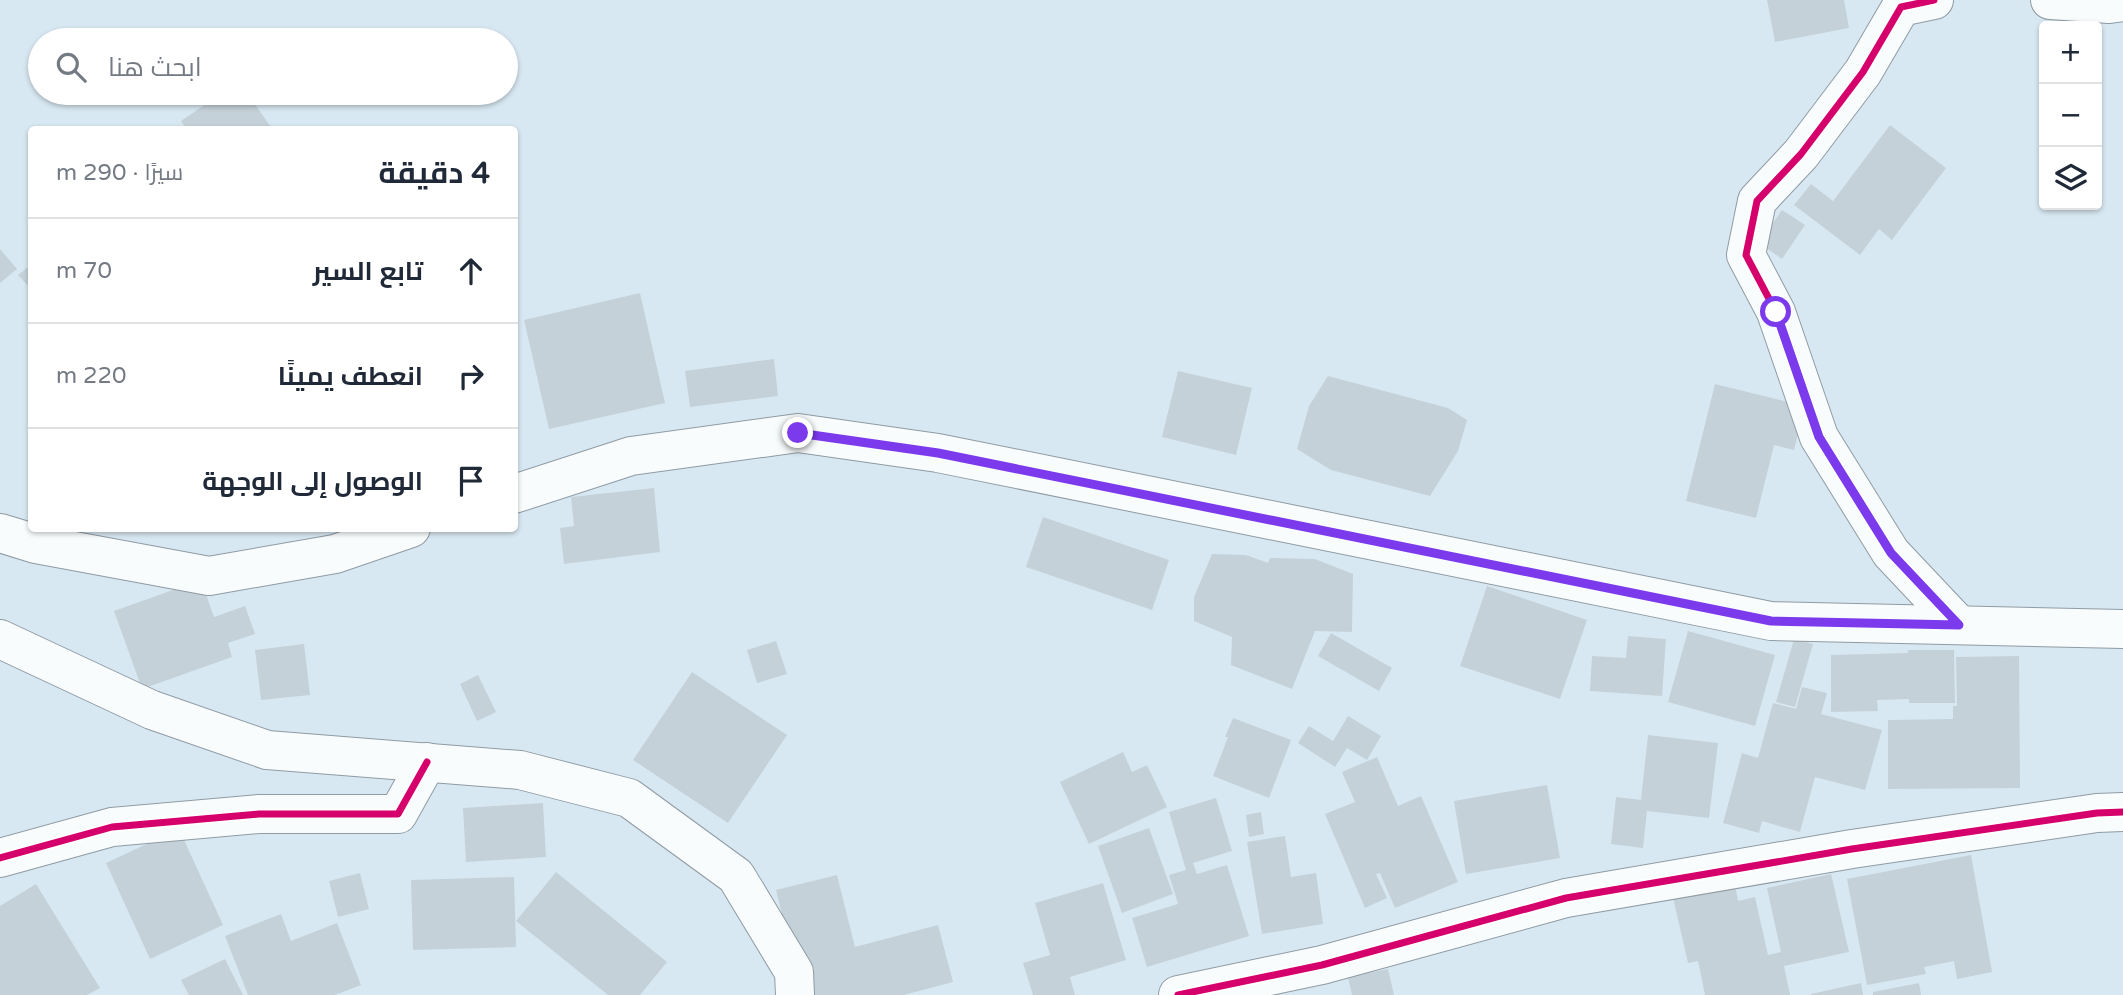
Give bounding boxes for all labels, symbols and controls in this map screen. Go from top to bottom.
map controls [2039,21,2102,210]
button: + [2039,21,2102,84]
search box [28,28,518,105]
icon: search [52,48,90,86]
text: ابحث هنا [108,52,202,83]
button: − [2039,84,2102,147]
button: layers [2039,147,2102,210]
text: 4 دقيقة [379,155,490,192]
text: سيرًا · 290 m [56,159,183,187]
icon: ahead [452,252,490,290]
text: تابع السير [313,256,423,287]
text: 70 m [56,257,112,285]
route start [1760,296,1791,327]
icon: right [452,357,490,395]
text: انعطف يمينًا [278,361,423,392]
text: 220 m [56,362,126,390]
route end [782,417,813,448]
icon: arrive [452,462,490,500]
text: الوصول إلى الوجهة [202,466,423,497]

